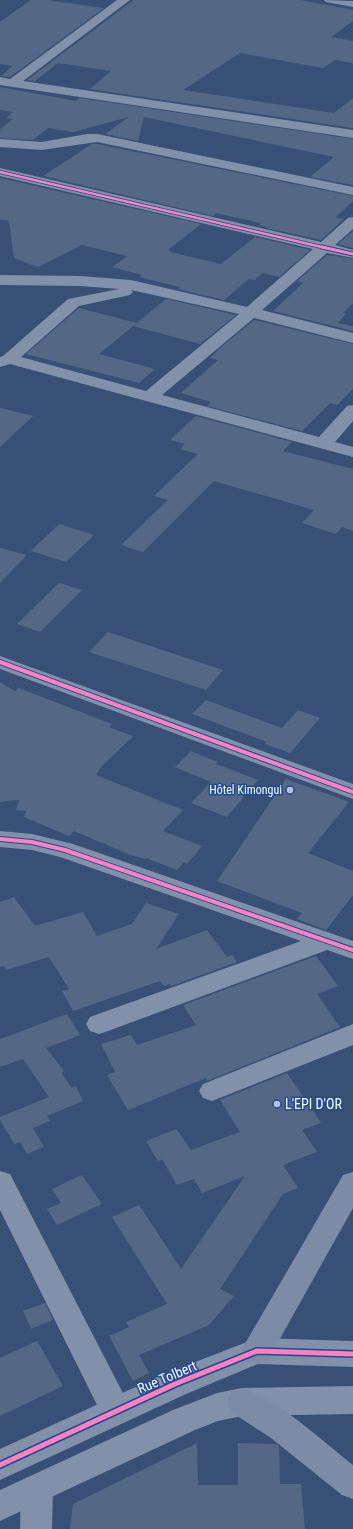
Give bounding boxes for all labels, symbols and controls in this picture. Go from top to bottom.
place label: Hôtel Kimongui [209,783,282,797]
marker: Hôtel Kimongui [285,785,295,795]
place label: L'EPI D'OR [285,1096,342,1112]
marker: L'EPI D'OR [272,1099,282,1109]
street label: Rue Tolbert [135,1357,199,1397]

